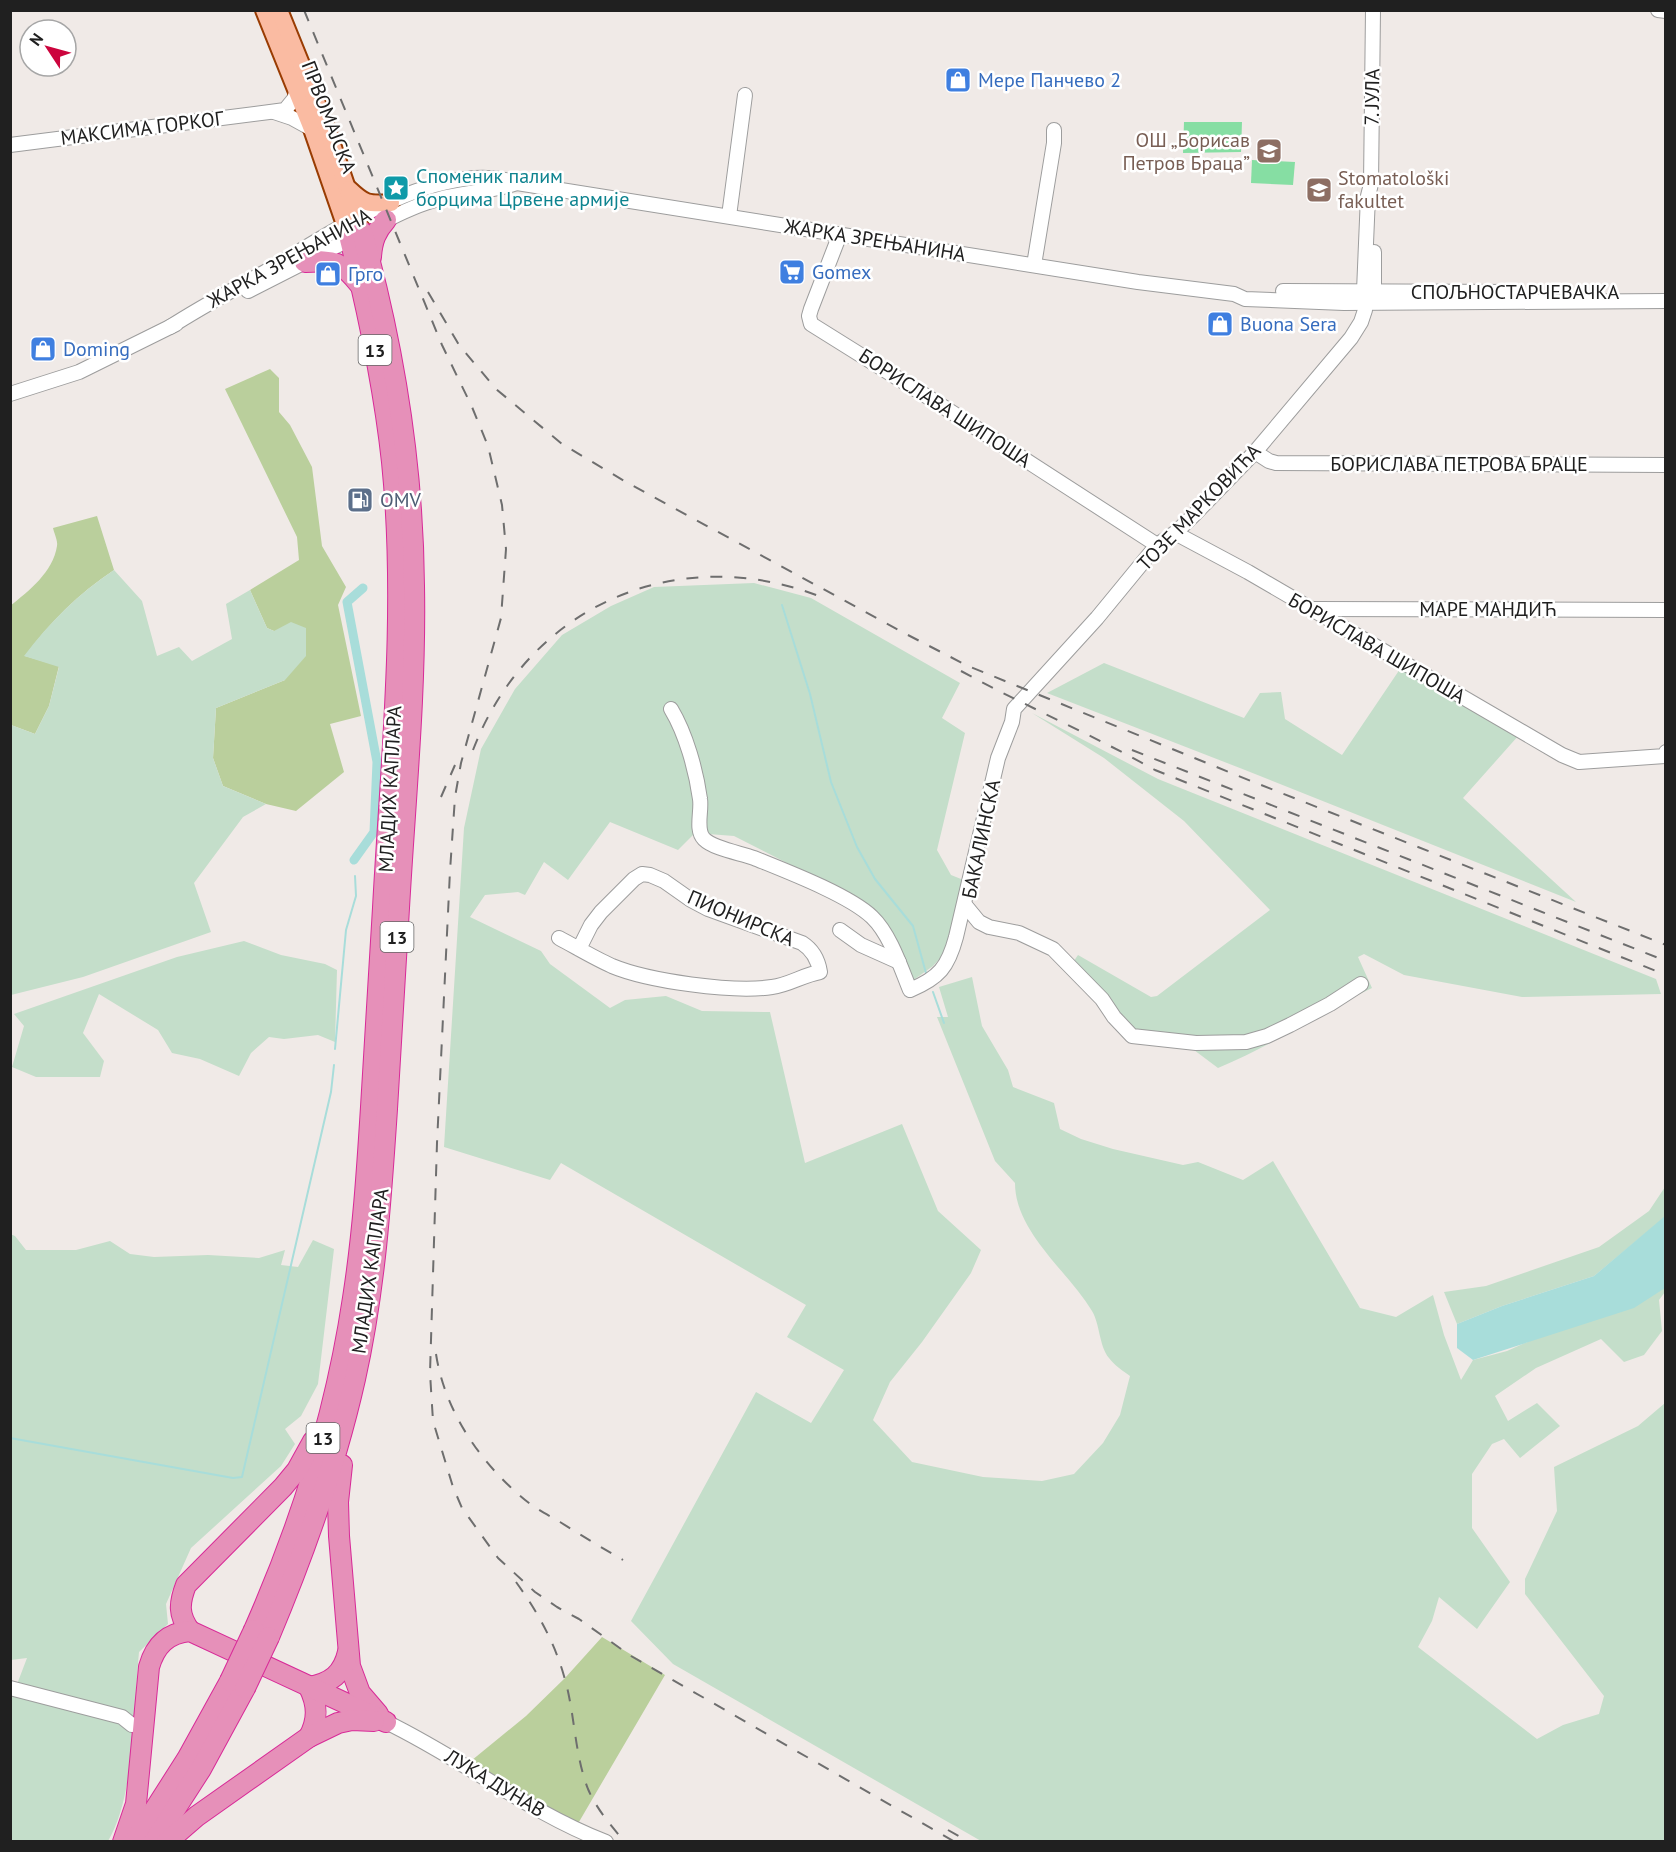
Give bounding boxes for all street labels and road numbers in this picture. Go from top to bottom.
street label: ПРВОМАЈСКА [296,57,362,177]
street label: 7. ЈУЛА [1359,68,1386,126]
street label: МАКСИМА ГОРКОГ [59,105,226,151]
street label: ЖАРКА ЗРЕЊАНИНА [202,202,376,314]
street label: ЖАРКА ЗРЕЊАНИНА [781,213,968,267]
street label: СПОЉНОСТАРЧЕВАЧКА [1411,279,1620,305]
road number: 13 [358,335,392,365]
street label: БОРИСЛАВА ШИПОША [854,343,1036,474]
street label: ТОЗЕ МАРКОВИЋА [1132,438,1267,576]
street label: БОРИСЛАВА ПЕТРОВА БРАЦЕ [1330,451,1588,477]
street label: БОРИСЛАВА ШИПОША [1284,587,1470,709]
street label: МАРЕ МАНДИЋ [1419,596,1557,622]
street label: МЛАДИХ КАПЛАРА [373,705,407,873]
street label: БАКАЛИНСКА [956,777,1006,901]
street label: ПИОНИРСКА [684,884,799,952]
road number: 13 [380,922,414,952]
street label: МЛАДИХ КАПЛАРА [346,1186,395,1355]
road number: 13 [306,1423,340,1453]
street label: ЛУКА ДУНАВ [439,1742,550,1823]

